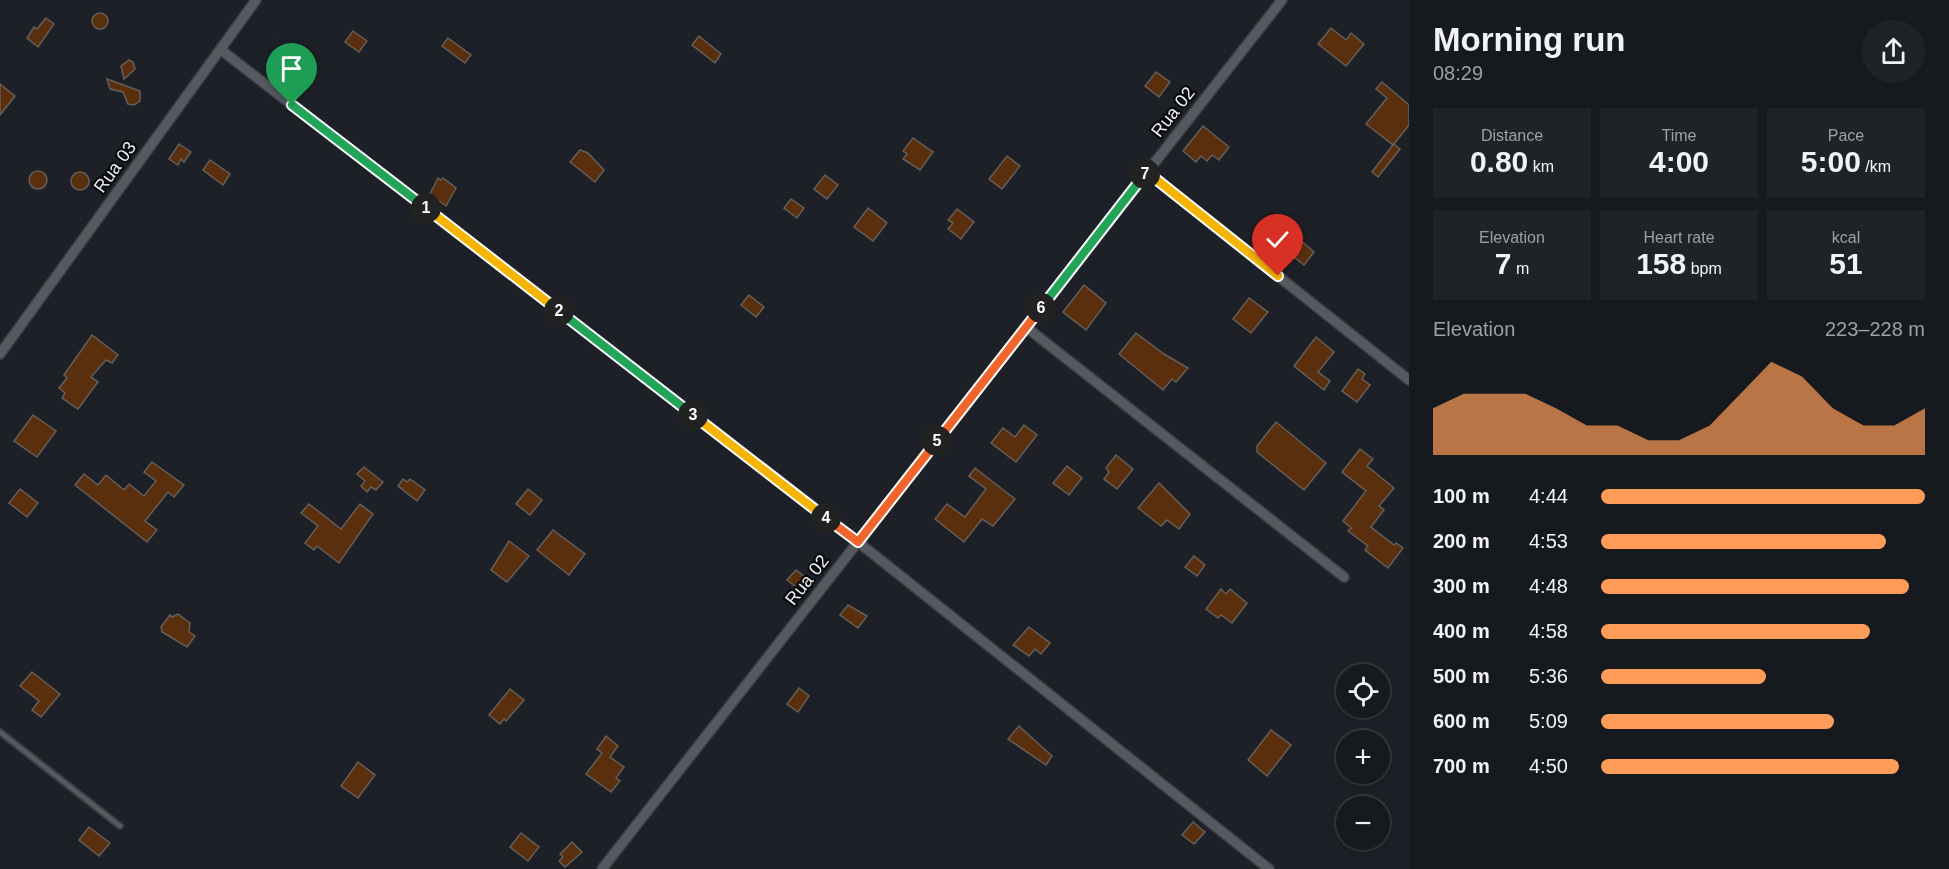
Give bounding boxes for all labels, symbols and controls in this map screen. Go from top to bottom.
button: share [1862,20,1925,83]
text: Morning run [1433,21,1625,58]
pin [266,43,317,105]
icon: arrive [275,52,308,85]
text: 08:29 [1433,62,1483,84]
street label: Rua 02 [1147,83,1199,141]
text: Distance [1481,127,1543,144]
text: Time [1662,127,1696,144]
text: Pace [1828,127,1864,144]
street label: Rua 03 [90,138,140,196]
text: 0.80 [1470,145,1528,178]
text: 4:00 [1649,145,1709,178]
text: 5:00 [1801,145,1861,178]
text: km [1528,158,1554,175]
text: /km [1861,158,1891,175]
pin: 7 [1130,159,1160,189]
text: 7 [1141,165,1149,182]
pin: 1 [411,193,441,223]
text: 1 [422,199,430,216]
pin [1252,214,1303,276]
icon: check [1261,223,1294,256]
text: Elevation [1479,229,1545,246]
text: Heart rate [1643,229,1715,246]
text: kcal [1832,229,1860,246]
text: 7 [1495,247,1511,280]
text: 158 [1636,247,1686,280]
text: 51 [1829,247,1863,280]
text: m [1511,260,1529,277]
text: bpm [1686,260,1722,277]
pin: 6 [1026,293,1056,323]
pin: 2 [544,296,574,326]
text: 6 [1037,299,1045,316]
text: 2 [555,302,563,319]
text: Elevation [1433,318,1515,340]
text: 223–228 m [1825,318,1925,340]
pin: 3 [678,400,708,430]
text: 3 [689,406,697,423]
pin: 5 [922,426,952,456]
text: 5 [933,432,941,449]
text: 100 m [1433,485,1490,507]
text: 4:44 [1529,485,1568,507]
pin: 4 [811,503,841,533]
text: 4 [822,509,830,526]
text: 200 m [1433,530,1490,552]
text: 4:53 [1529,530,1568,552]
street label: Rua 02 [781,551,833,609]
text: 300 m [1433,575,1490,597]
text: 4:48 [1529,575,1568,597]
text: 400 m [1433,620,1490,642]
text: 4:58 [1529,620,1568,642]
map controls [1336,664,1390,850]
button: locate [1336,664,1390,718]
text: 500 m [1433,665,1490,687]
text: 5:36 [1529,665,1568,687]
text: 600 m [1433,710,1490,732]
text: 5:09 [1529,710,1568,732]
button: + [1336,730,1390,784]
text: 700 m [1433,755,1490,777]
text: 4:50 [1529,755,1568,777]
button: − [1336,796,1390,850]

